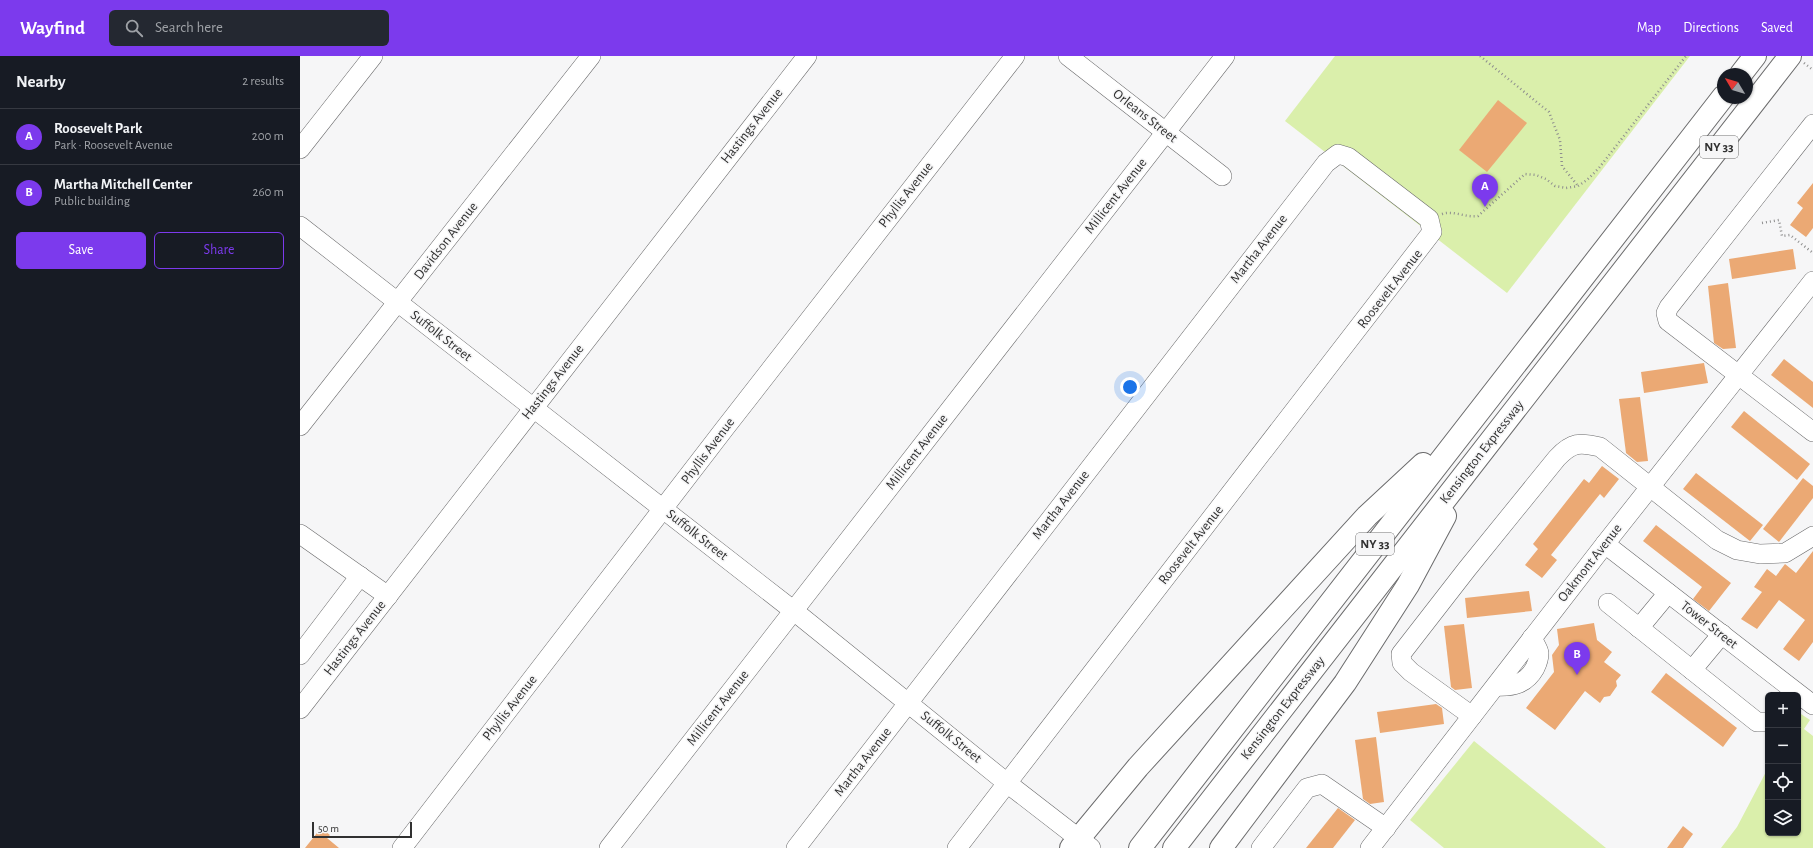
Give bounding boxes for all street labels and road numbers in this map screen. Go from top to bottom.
street label: Hastings Avenue [718,86,786,166]
street label: Orleans Street [1110,87,1180,146]
road number: NY 33 [1700,136,1738,158]
street label: Millicent Avenue [1082,156,1150,236]
street label: Phyllis Avenue [876,160,936,230]
street label: Davidson Avenue [411,200,481,282]
street label: Martha Avenue [1228,212,1290,286]
street label: Roosevelt Avenue [1355,247,1425,331]
street label: Suffolk Street [408,308,475,365]
street label: Hastings Avenue [519,342,587,422]
street label: Kensington Expressway [1437,398,1527,506]
street label: Millicent Avenue [883,412,951,492]
street label: Phyllis Avenue [679,415,737,487]
street label: Martha Avenue [1030,468,1092,542]
street label: Roosevelt Avenue [1156,503,1226,587]
street label: Suffolk Street [664,507,731,564]
street label: Oakmont Avenue [1555,521,1625,605]
road number: NY 33 [1356,533,1394,555]
street label: Hastings Avenue [321,598,389,678]
street label: Tower Street [1678,599,1741,652]
street label: Kensington Expressway [1238,654,1328,762]
street label: Millicent Avenue [684,668,752,748]
street label: Phyllis Avenue [480,673,540,743]
street label: Suffolk Street [918,708,984,766]
street label: Martha Avenue [832,725,894,799]

